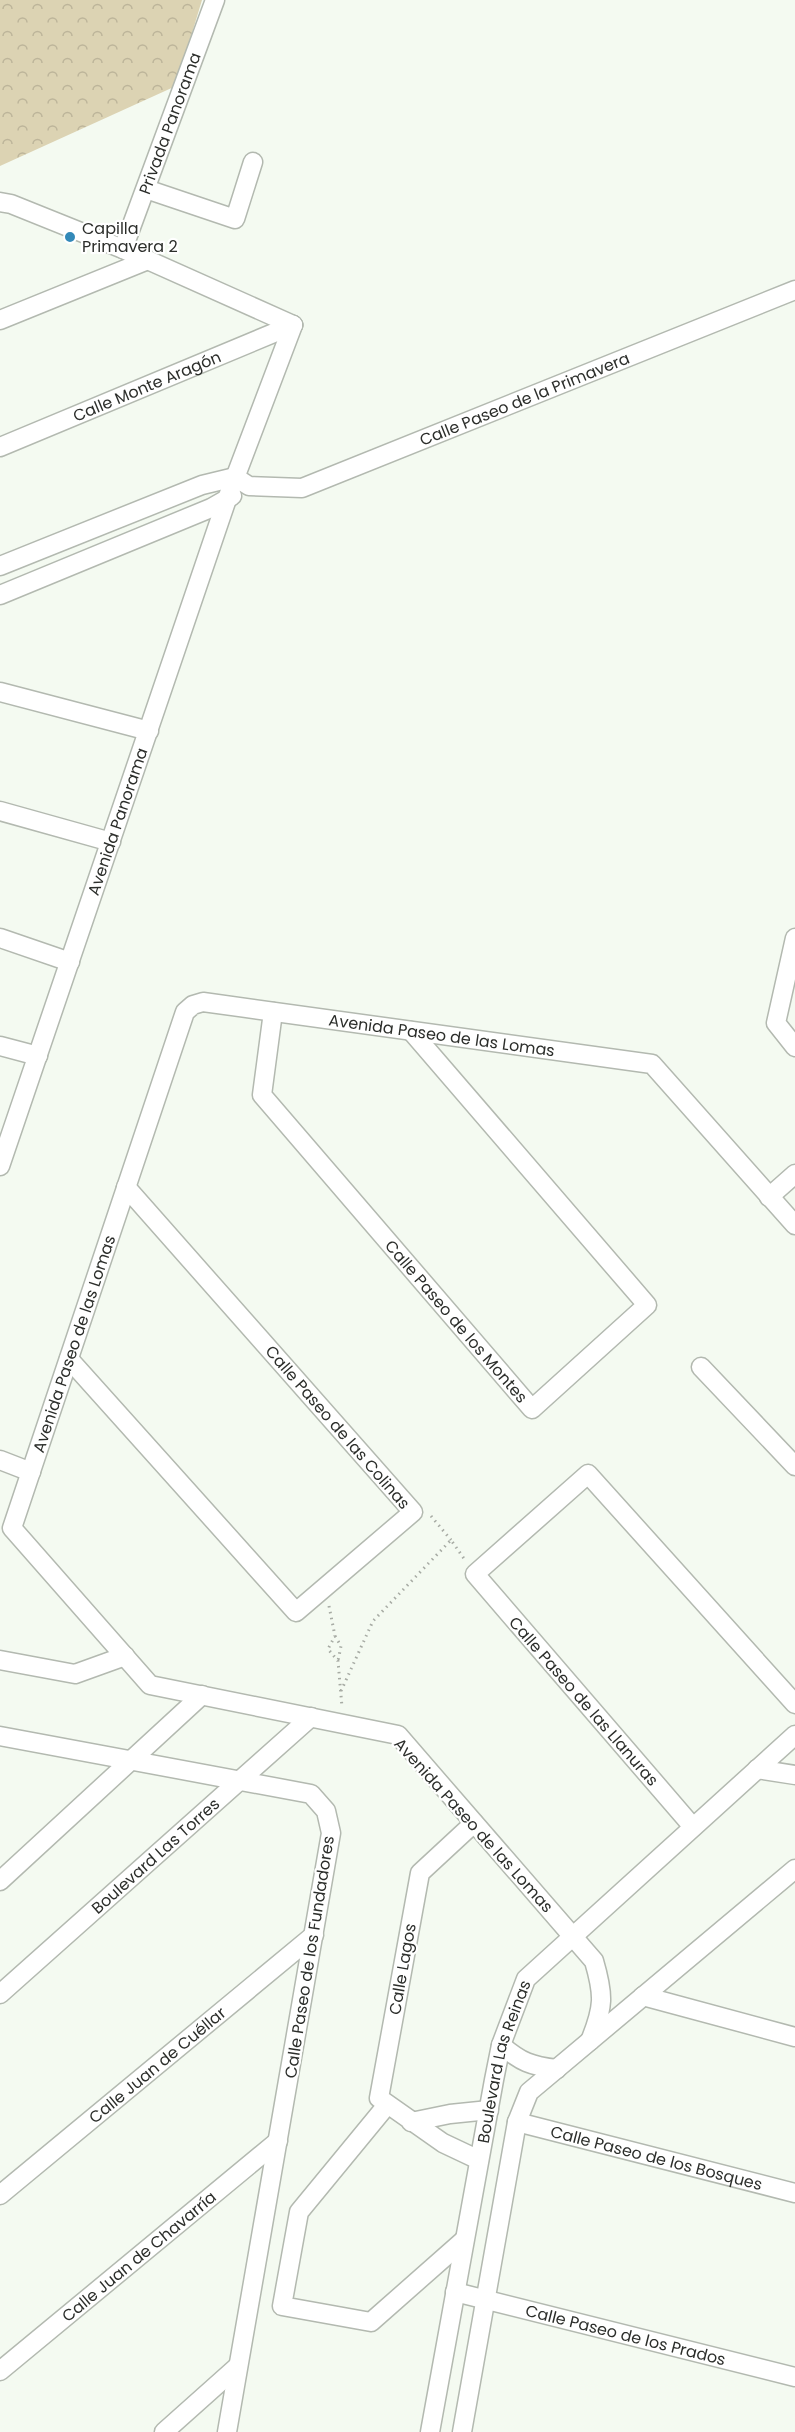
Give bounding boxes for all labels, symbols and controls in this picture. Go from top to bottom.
street label: Privada Panorama [133,49,207,198]
place label: Capilla Primavera 2 [82,217,178,258]
marker: Capilla Primavera 2 [63,230,77,244]
street label: Calle Monte Aragón [69,345,225,427]
street label: Calle Paseo de la Primavera [416,347,633,452]
street label: Avenida Panorama [82,745,154,898]
street label: Avenida Paseo de las Lomas [327,1008,556,1062]
street label: Avenida Paseo de las Lomas [27,1232,121,1456]
street label: Calle Paseo de los Montes [379,1235,533,1408]
street label: Calle Paseo de las Colinas [260,1340,415,1514]
street label: Calle Paseo de las Llanuras [504,1612,664,1791]
street label: Avenida Paseo de las Lomas [389,1733,558,1918]
street label: Boulevard Las Torres [87,1793,225,1919]
street label: Calle Paseo de los Fundadores [279,1834,340,2080]
street label: Calle Lagos [383,1922,422,2017]
street label: Boulevard Las Reinas [472,1977,537,2145]
street label: Calle Juan de Cuéllar [84,2002,231,2129]
street label: Calle Paseo de los Bosques [548,2120,765,2196]
street label: Calle Juan de Chavarría [57,2186,221,2327]
street label: Calle Paseo de los Prados [523,2299,728,2371]

